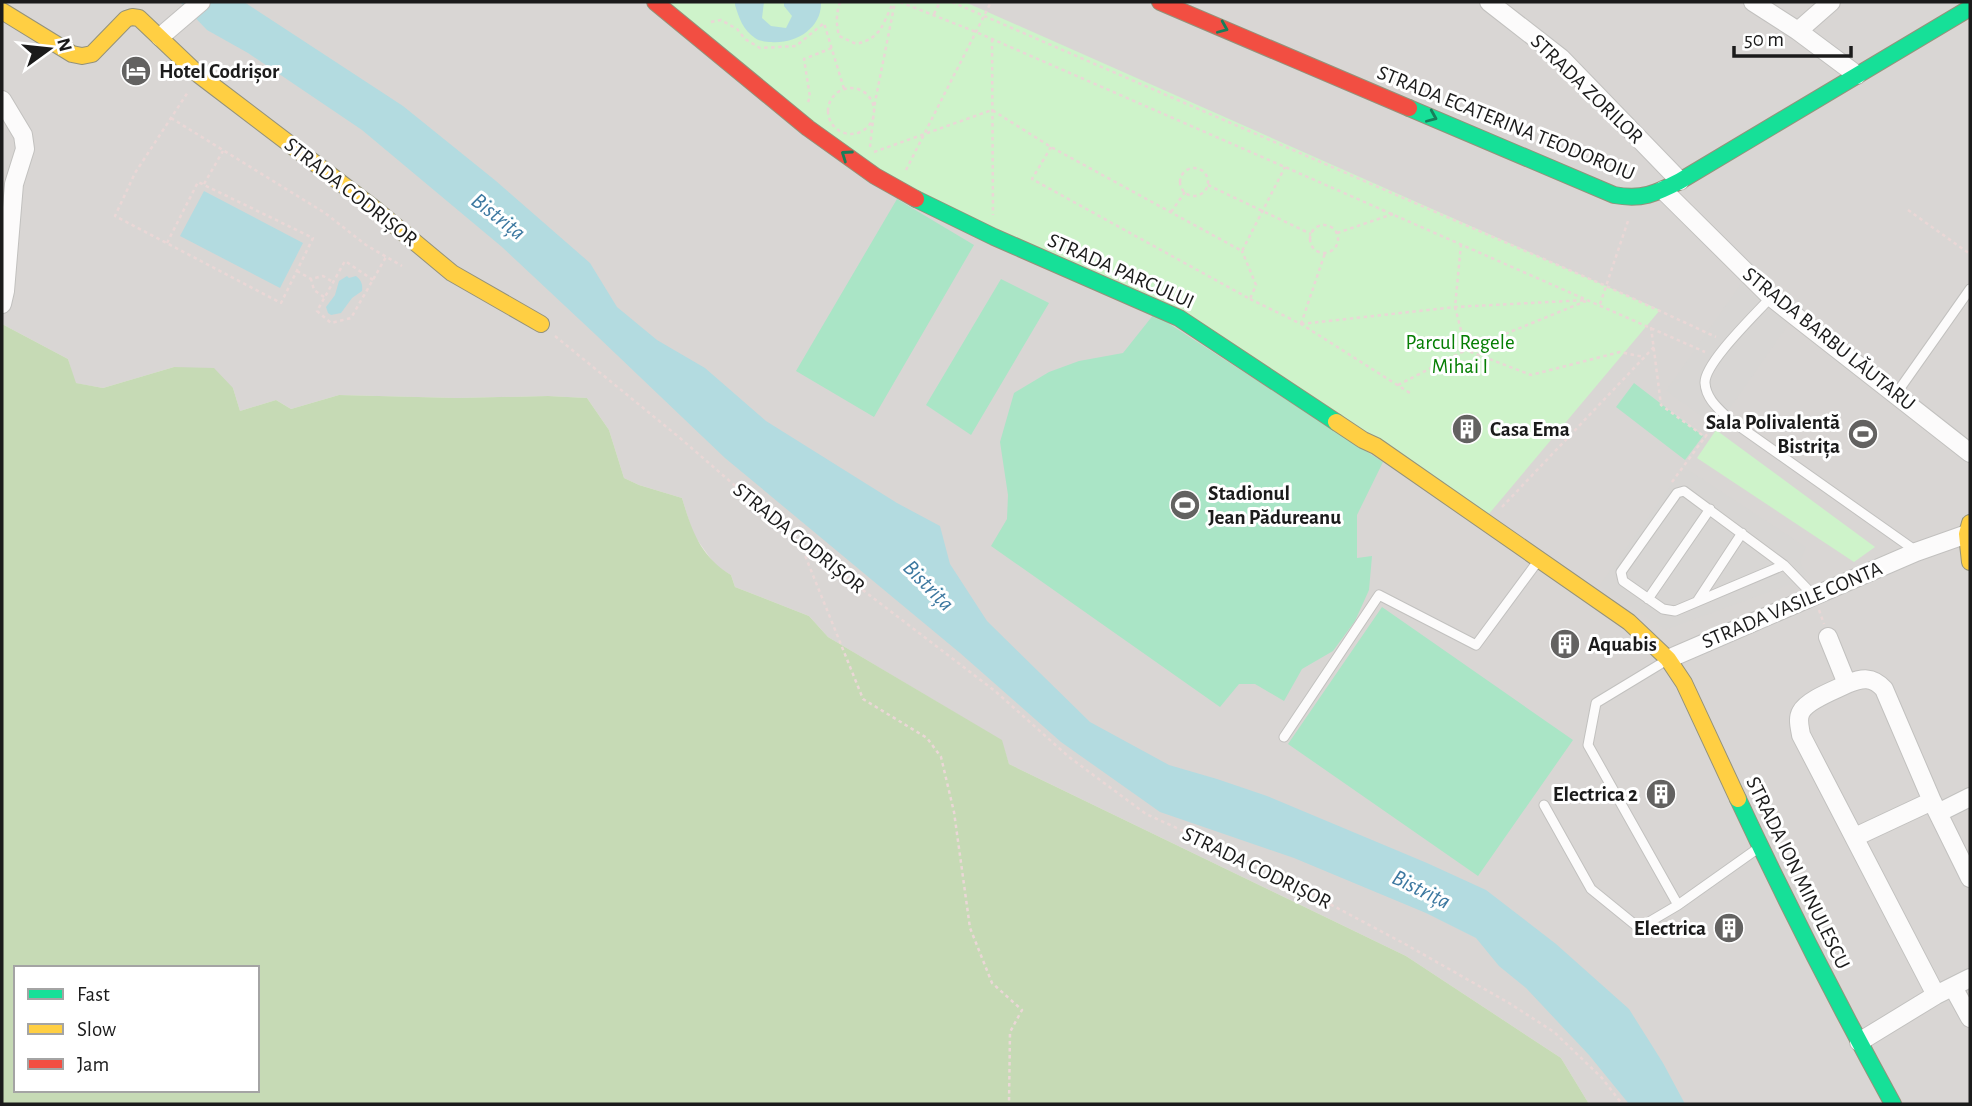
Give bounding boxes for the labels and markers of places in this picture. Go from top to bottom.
hotel icon: Hotel Codrișor [119,54,153,88]
place label: Hotel Codrișor [159,61,280,84]
building icon: Casa Ema [1450,412,1484,446]
place label: Sala Polivalentă Bistrița [1706,412,1840,459]
sports icon: Sala Polivalentă Bistrița [1846,417,1880,451]
place label: Casa Ema [1490,419,1570,440]
place label: Stadionul Jean Pădureanu [1208,483,1341,528]
sports icon: Stadionul Jean Pădureanu [1168,488,1202,522]
building icon: Aquabis [1548,627,1582,661]
place label: Aquabis [1588,634,1657,655]
building icon: Electrica 2 [1644,777,1678,811]
place label: Electrica 2 [1553,784,1638,805]
building icon: Electrica [1712,911,1746,945]
place label: Electrica [1634,918,1706,939]

